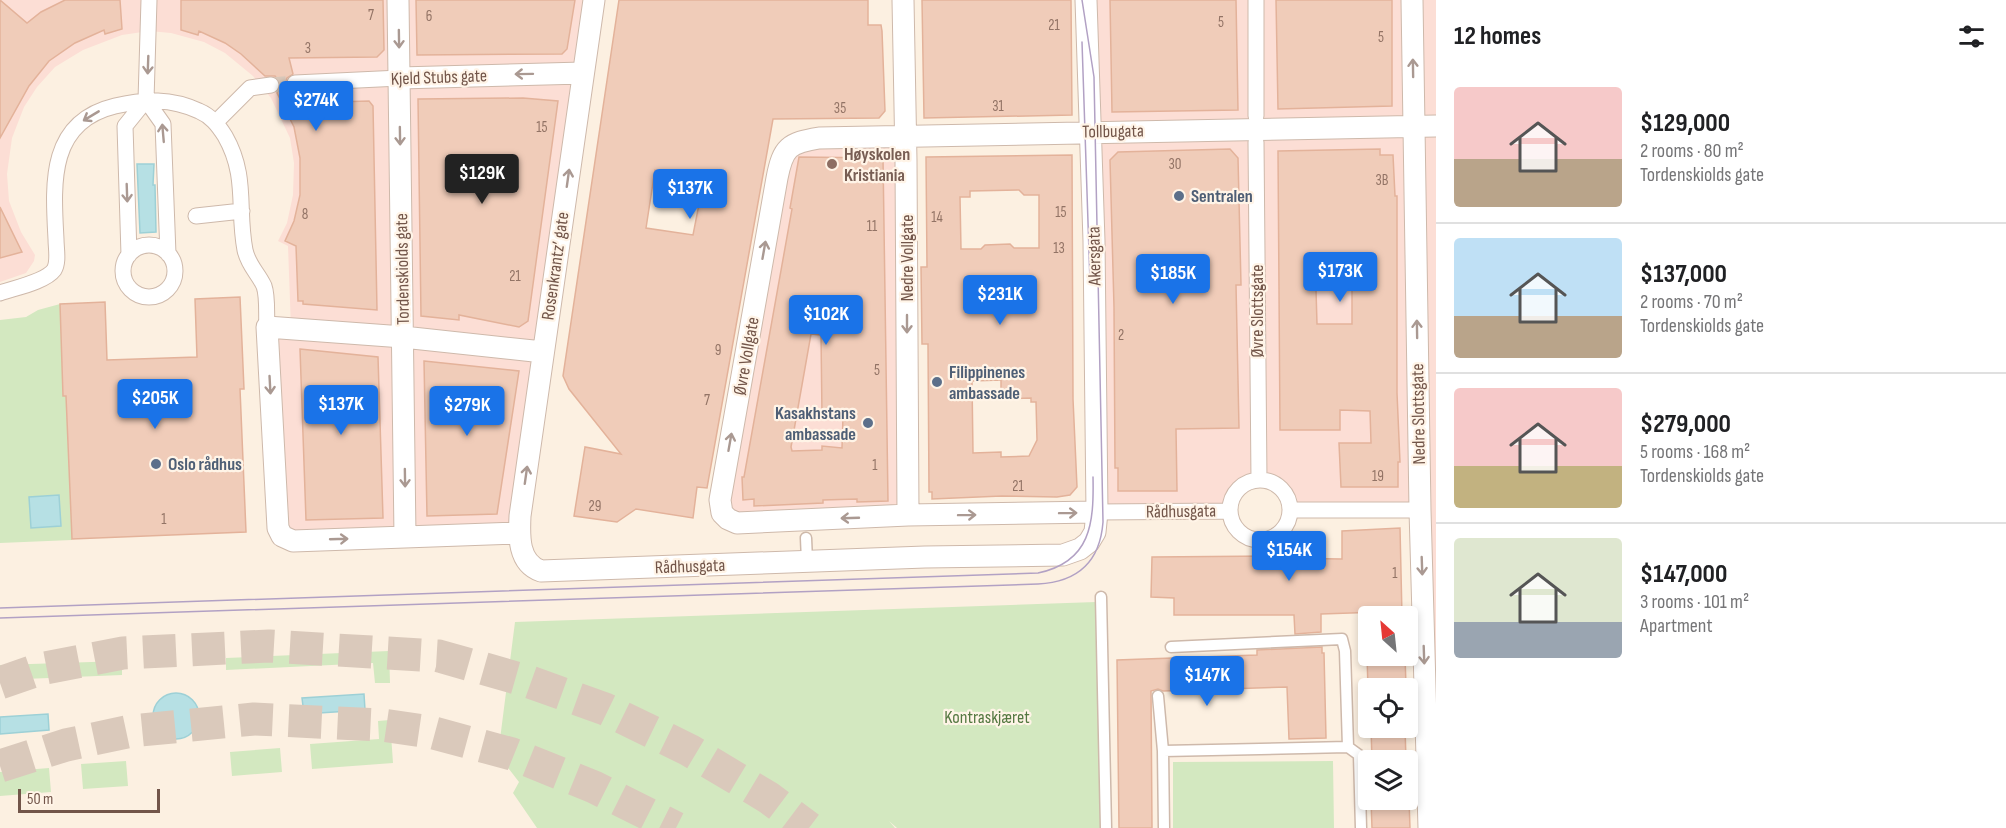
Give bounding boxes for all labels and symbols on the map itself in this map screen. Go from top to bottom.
house number: 7 [368,6,374,25]
house number: 6 [426,7,432,26]
house number: 5 [1218,13,1224,32]
house number: 21 [1048,16,1060,35]
one-way arrow [393,28,405,48]
house number: 5 [1378,28,1384,47]
house number: 3 [305,39,311,58]
one-way arrow [142,55,153,75]
one-way arrow [1407,58,1419,78]
street label: Kjeld Stubs gate [391,65,488,90]
one-way arrow [515,69,535,80]
pin: $274K [274,81,358,132]
house number: 31 [992,97,1005,116]
house number: 35 [834,99,846,118]
one-way arrow [83,110,100,122]
house number: 15 [536,118,548,137]
street label: Tollbugata [1082,120,1144,143]
one-way arrow [157,124,168,143]
one-way arrow [394,126,406,146]
place label: Høyskolen Kristiania [844,144,910,186]
pin: $129K [440,154,524,205]
house number: 30 [1169,155,1181,174]
marker: Høyskolen Kristiania [825,157,839,171]
one-way arrow [562,168,573,188]
pin: $137K [648,169,732,220]
house number: 3B [1376,171,1389,190]
one-way arrow [121,182,133,202]
place label: Sentralen [1191,186,1253,207]
marker: Sentralen [1172,189,1186,203]
house number: 15 [1055,203,1067,222]
house number: 8 [302,205,308,224]
house number: 14 [931,208,943,227]
street label: Rosenkrantz’ gate [538,211,573,321]
street label: Tordenskiolds gate [391,213,414,325]
street label: Nedre Vollgate [897,214,918,302]
house number: 11 [867,217,878,236]
street label: Akersgata [1083,226,1106,287]
house number: 13 [1053,239,1065,258]
one-way arrow [759,241,770,260]
pin: $173K [1298,252,1382,303]
pin: $185K [1131,254,1215,305]
street label: Øvre Slottsgate [1247,265,1268,358]
house number: 21 [509,267,521,286]
pin: $231K [958,275,1042,326]
pin: $102K [784,295,868,346]
one-way arrow [901,313,913,333]
street label: Øvre Vollgate [729,315,764,397]
one-way arrow [1411,320,1423,340]
house number: 2 [1118,326,1124,345]
house number: 9 [715,341,721,360]
house number: 5 [874,361,880,380]
place label: Filippinenes ambassade [949,362,1025,404]
street label: Nedre Slottsgate [1407,363,1430,465]
one-way arrow [265,375,276,395]
marker: Filippinenes ambassade [930,375,944,389]
pin: $205K [113,379,197,430]
pin: $137K [299,385,383,436]
pin: $279K [425,386,509,437]
house number: 7 [704,391,710,410]
place label: Kasakhstans ambassade [775,403,856,445]
marker: Kasakhstans ambassade [861,416,875,430]
one-way arrow [725,433,736,453]
place label: Oslo rådhus [168,454,242,475]
house number: 1 [872,456,878,475]
marker: Oslo rådhus [149,457,163,471]
one-way arrow [521,465,532,485]
house number: 19 [1372,467,1384,486]
one-way arrow [399,468,411,488]
house number: 21 [1012,477,1024,496]
house number: 29 [589,497,601,516]
street label: Rådhusgata [1146,500,1216,523]
one-way arrow [1057,507,1077,519]
one-way arrow [956,509,976,520]
house number: 1 [161,510,167,529]
one-way arrow [840,512,860,523]
pin: $154K [1247,531,1331,582]
one-way arrow [329,534,349,545]
street label: Rådhusgata [655,555,726,578]
one-way arrow [1416,556,1428,576]
house number: 1 [1392,564,1398,583]
north arrow [1358,606,1418,666]
one-way arrow [1419,645,1430,665]
pin: $147K [1165,656,1249,707]
park label: Kontraskjæret [944,707,1030,728]
scale bar [18,786,160,814]

